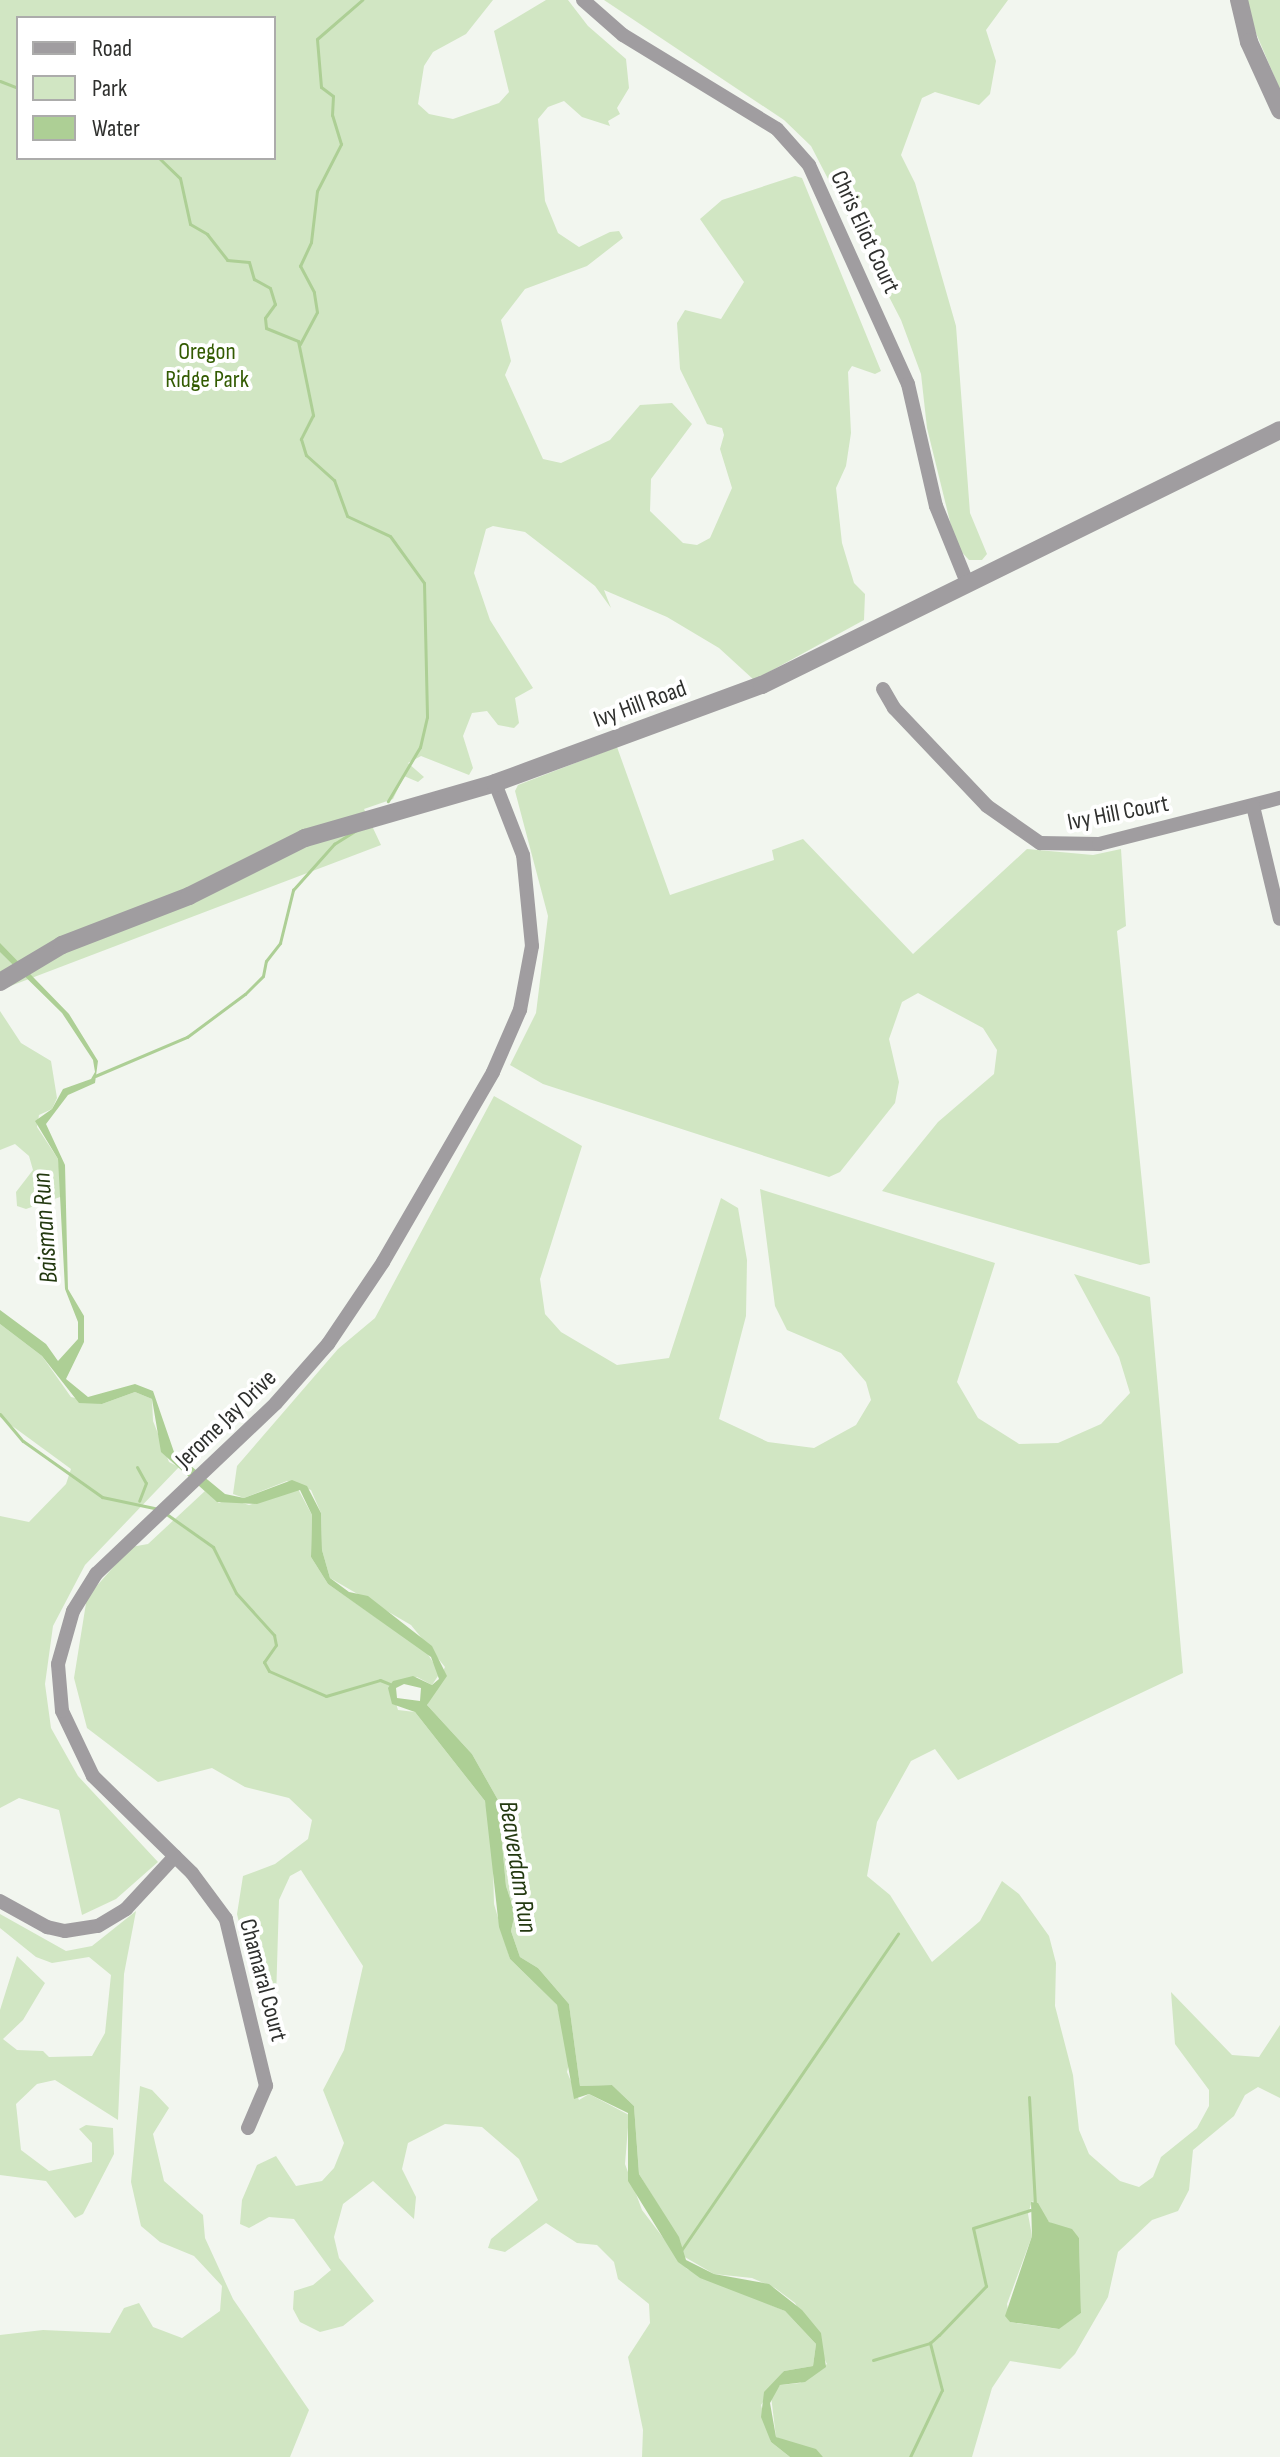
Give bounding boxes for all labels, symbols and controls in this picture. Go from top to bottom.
legend [16,16,276,160]
text: Road [92,34,132,63]
text: Park [92,74,127,103]
text: Water [92,114,140,143]
street label: Chris Eliot Court [824,166,906,298]
park label: Oregon Ridge Park [165,338,249,394]
street label: Ivy Hill Road [590,674,690,734]
street label: Ivy Hill Court [1065,789,1171,837]
water label: Baisman Run [27,1172,65,1284]
street label: Jerome Jay Drive [170,1364,282,1474]
water label: Beaverdam Run [491,1799,543,1935]
street label: Chamaral Court [233,1916,293,2044]

